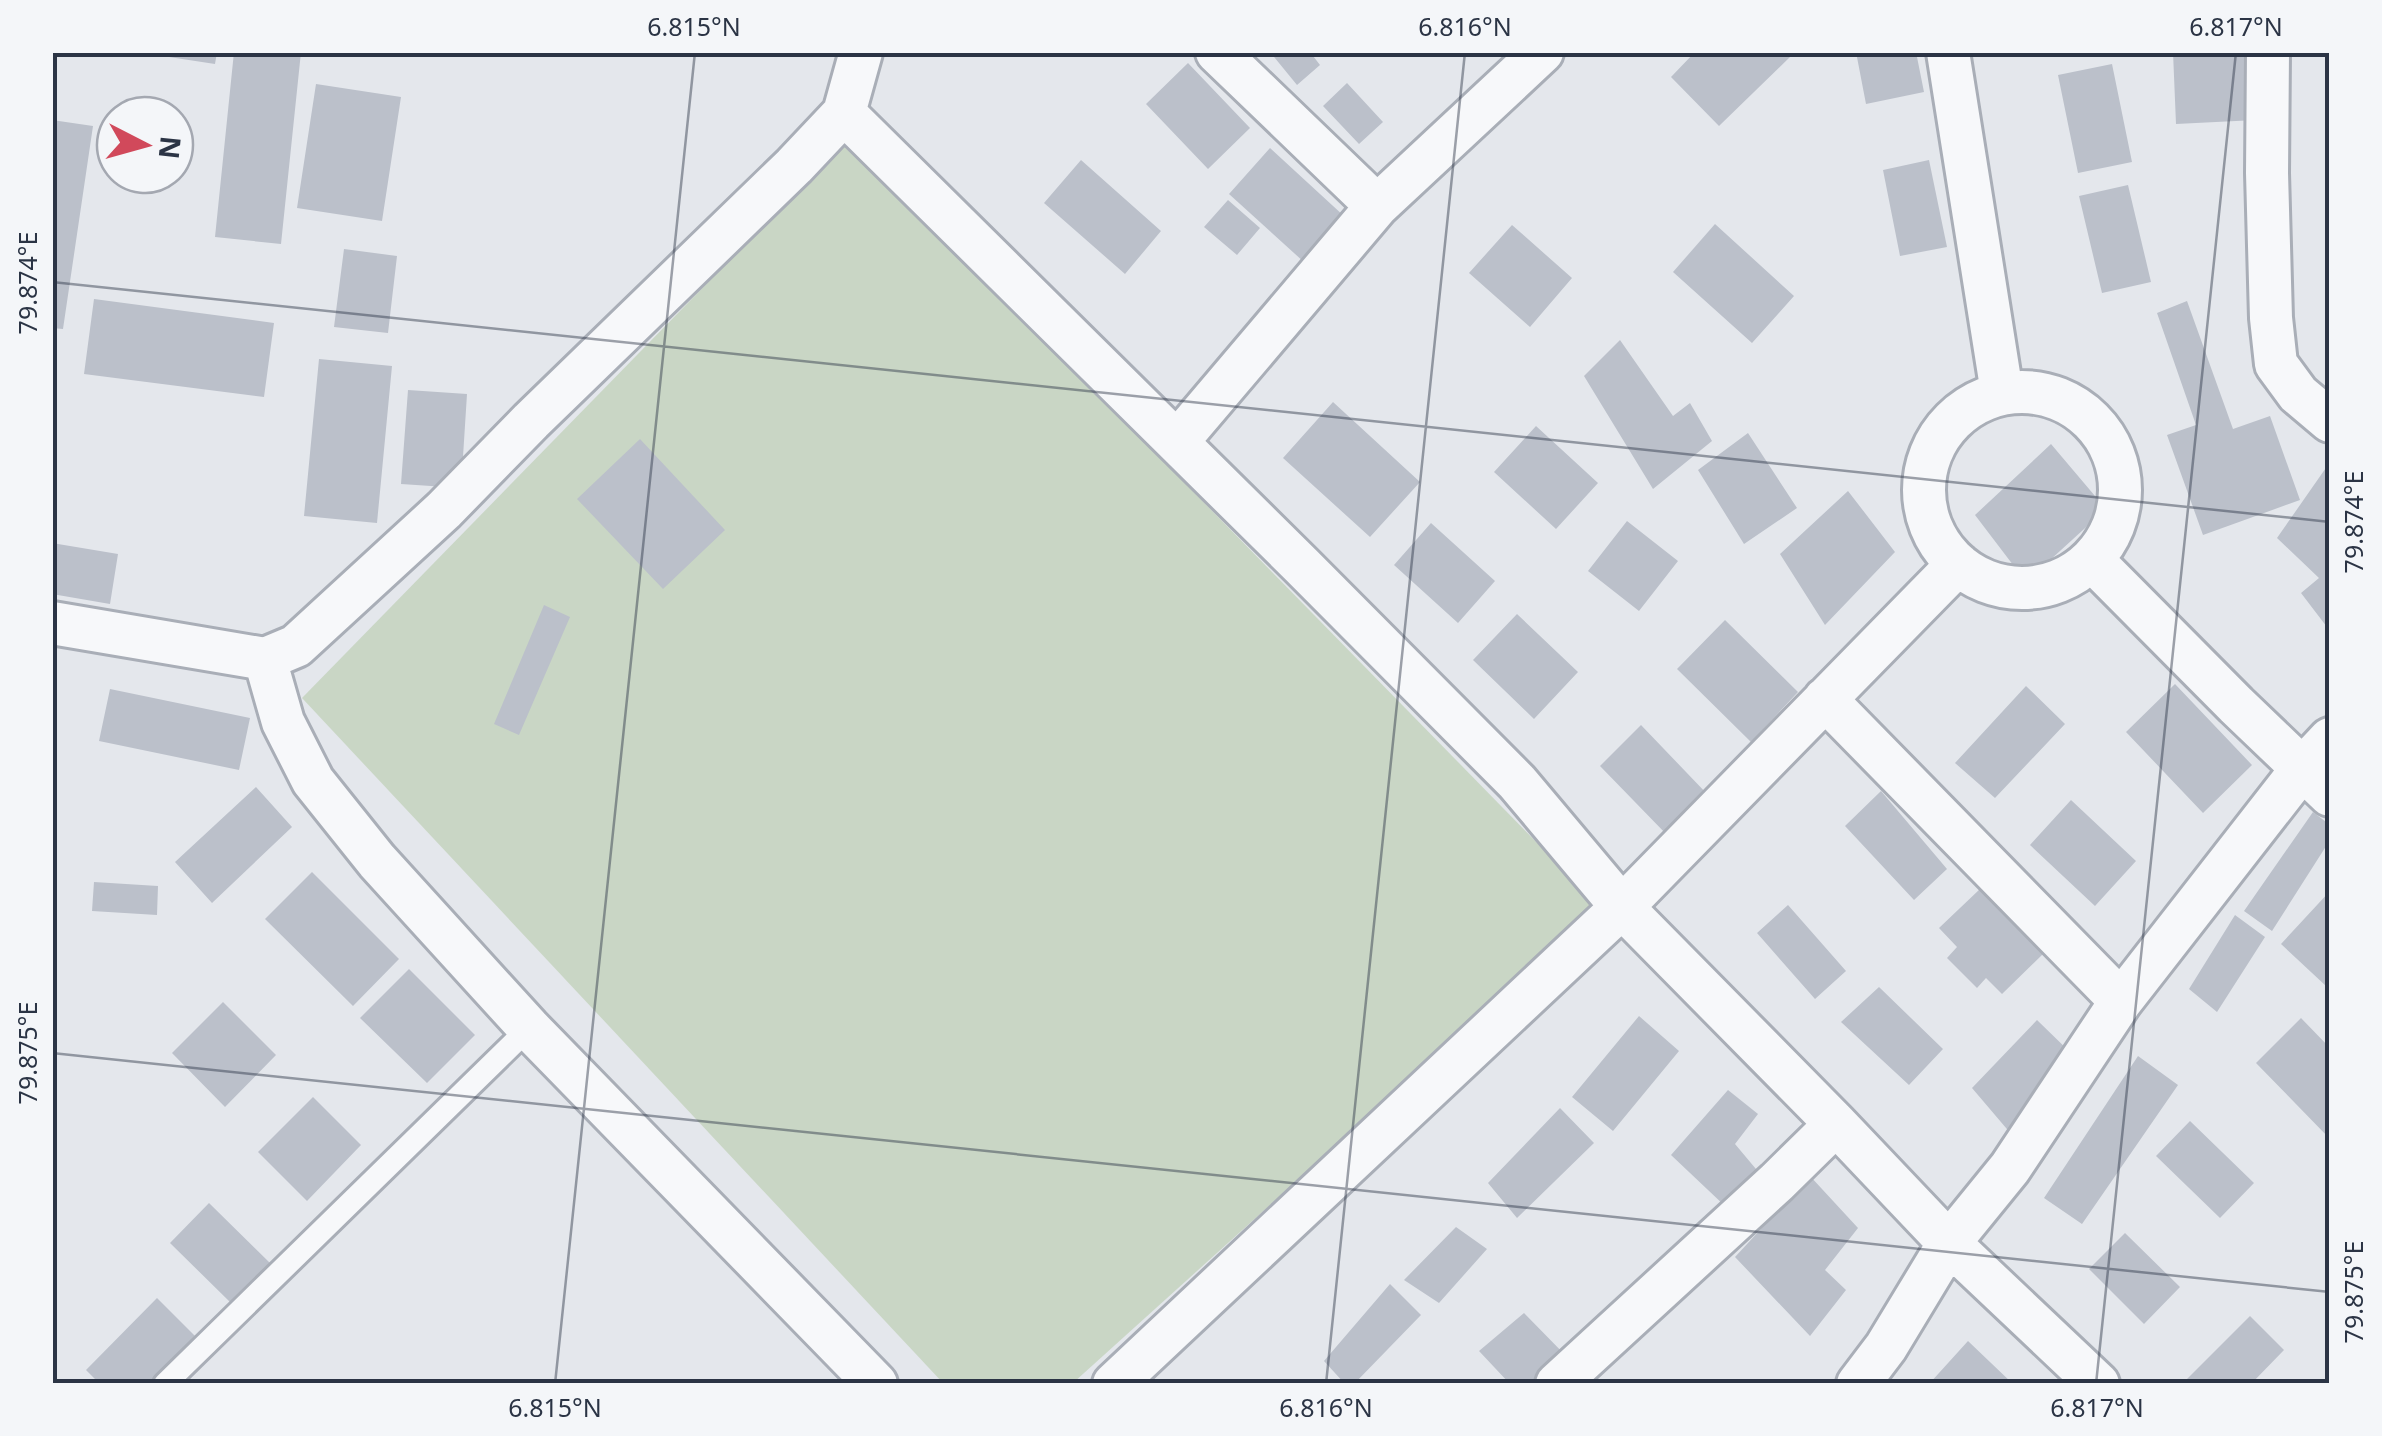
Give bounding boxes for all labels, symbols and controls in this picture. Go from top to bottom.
text: 6.815°N [647,9,741,43]
text: 6.816°N [1418,9,1512,43]
text: 6.817°N [2189,9,2283,43]
north arrow [95,95,195,195]
text: N [151,134,191,161]
text: 79.874°E [10,232,44,334]
text: 79.874°E [2336,471,2370,573]
text: 79.875°E [10,1002,44,1104]
text: 79.875°E [2336,1241,2370,1343]
text: 6.815°N [508,1390,602,1424]
text: 6.816°N [1279,1390,1373,1424]
text: 6.817°N [2050,1390,2144,1424]

